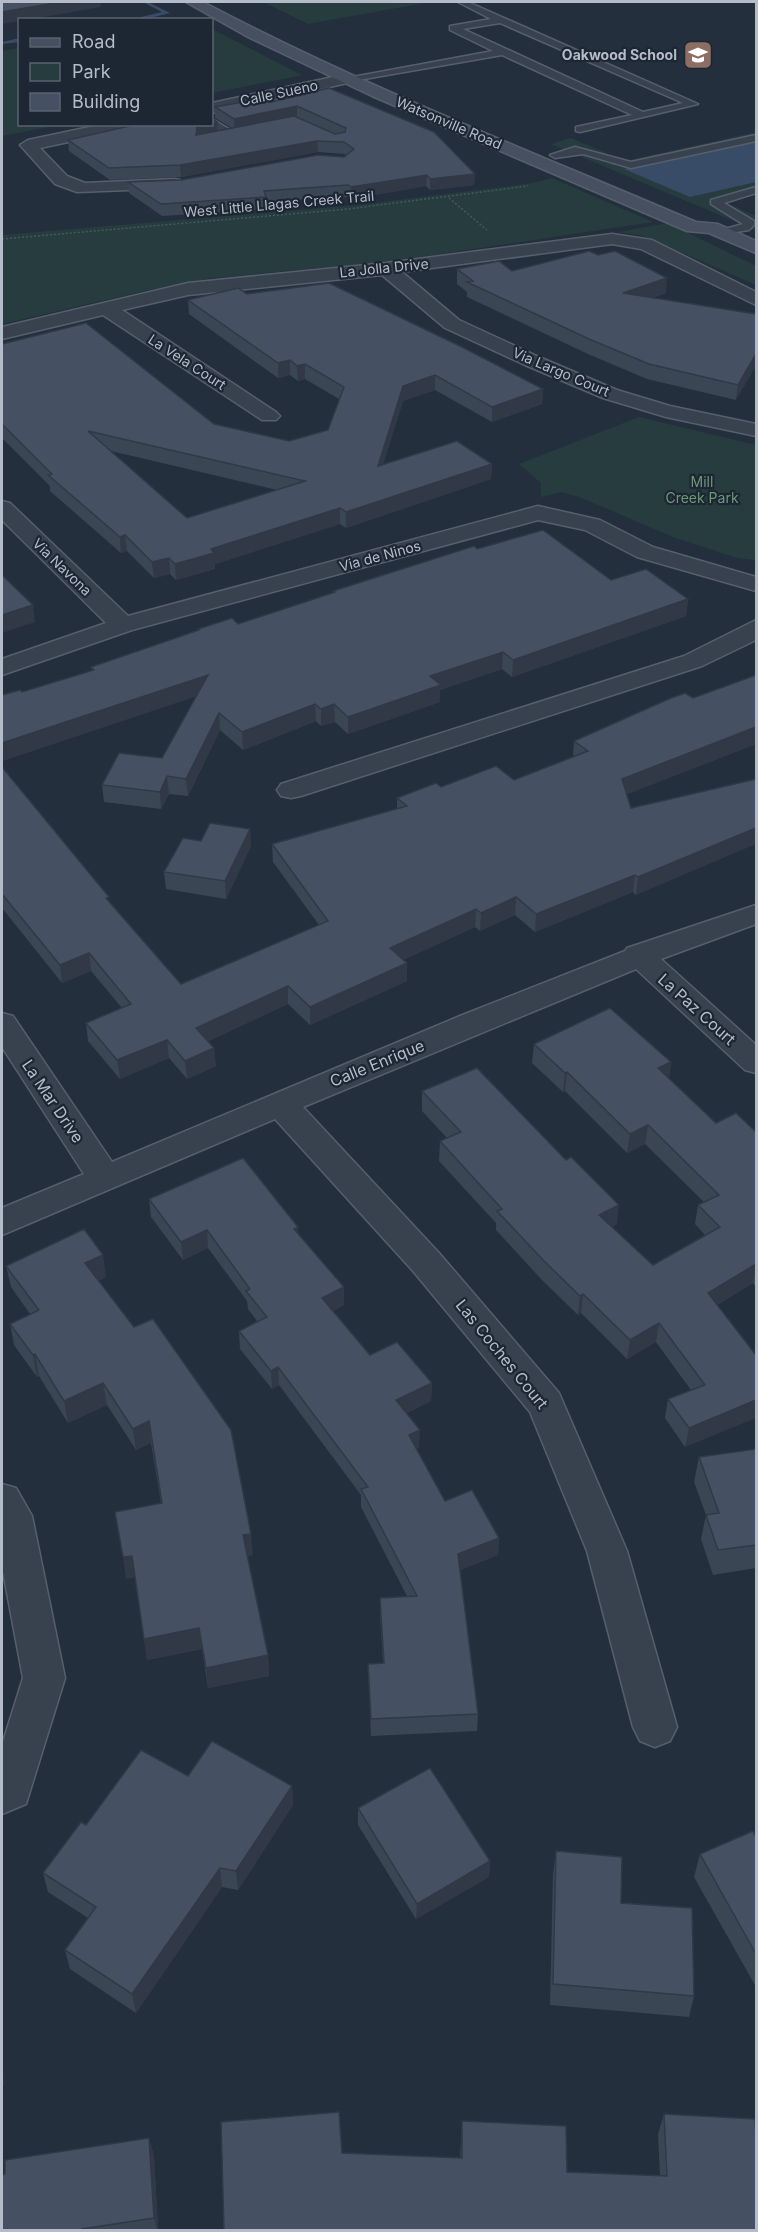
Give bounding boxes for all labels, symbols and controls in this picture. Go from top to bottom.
legend [18,18,213,126]
text: Road [72,31,115,52]
school or university icon: Oakwood School [682,39,714,71]
place label: Oakwood School [562,46,677,63]
text: Park [72,61,111,82]
street label: Calle Sueno [238,76,319,109]
text: Building [72,91,140,112]
street label: Watsonville Road [394,93,505,152]
street label: West Little Llagas Creek Trail [183,187,375,220]
street label: La Jolla Drive [339,254,429,281]
street label: La Vela Court [145,330,230,393]
street label: Via Largo Court [510,343,613,400]
park label: Mill Creek Park [665,473,739,506]
street label: Via Navona [29,534,95,599]
street label: Via de Ninos [337,536,422,575]
street label: La Paz Court [654,969,740,1049]
street label: Calle Enrique [327,1035,427,1091]
street label: La Mar Drive [18,1056,88,1146]
street label: Las Coches Court [452,1295,552,1413]

